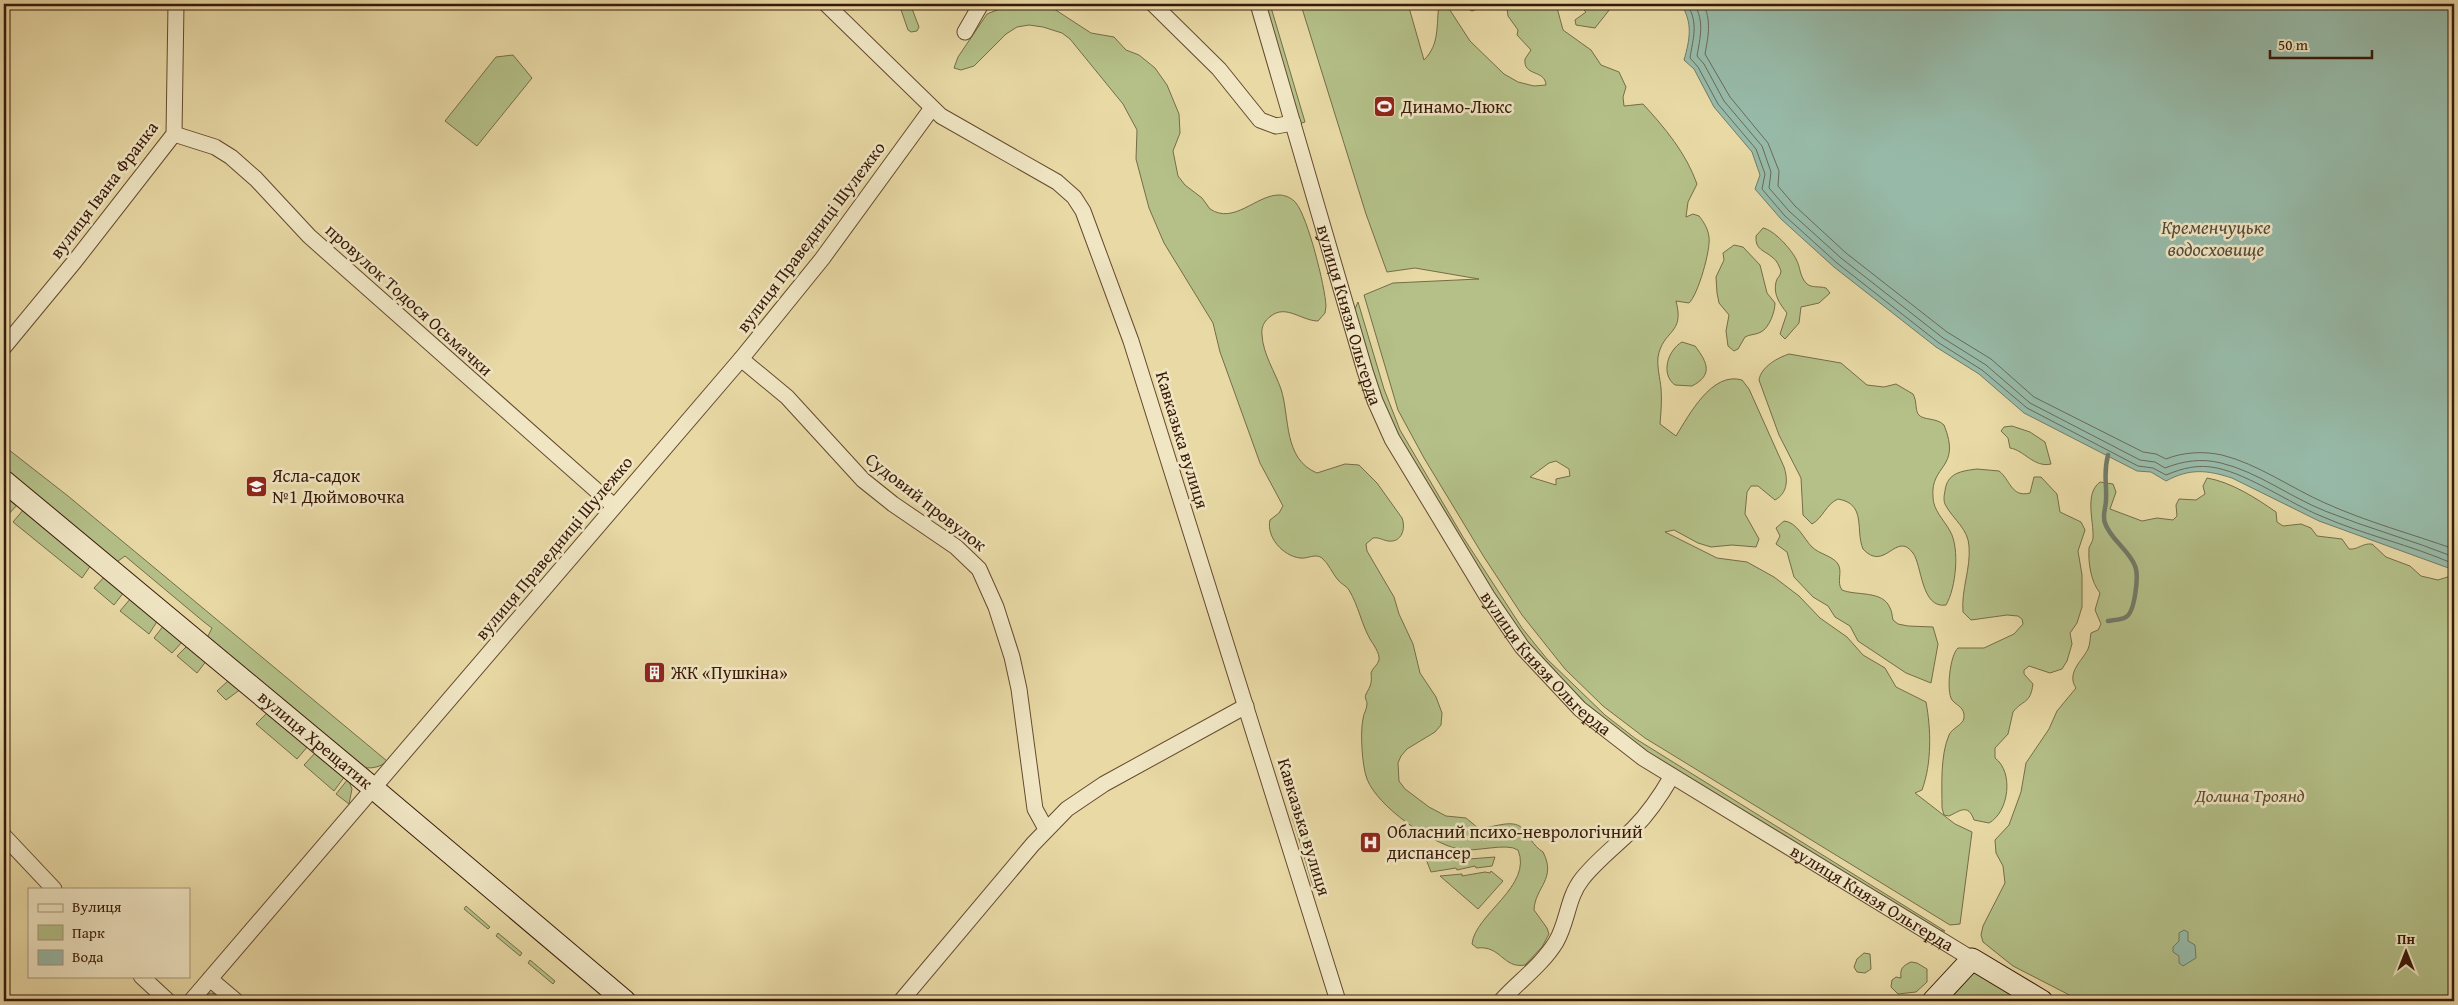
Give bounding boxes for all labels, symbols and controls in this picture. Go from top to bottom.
scale bar [2270,28,2373,60]
text: 50 m [2278,34,2309,55]
place label: Динамо-Люкс [1400,93,1512,120]
sports icon: Динамо-Люкс [1373,95,1397,119]
street label: вулиця Івана Франка [43,115,165,264]
street label: вулиця Праведниці Шулежко [730,135,892,338]
water label: Кременчуцьке водосховище [2161,213,2271,263]
street label: провулок Тодося Осьмачки [320,217,499,383]
street label: вулиця Князя Ольгерда [1310,221,1390,409]
street label: Кавказька вулиця [1149,368,1216,512]
street label: Судовий провулок [860,446,993,558]
street label: вулиця Праведниці Шулежко [468,450,639,646]
place label: Ясла-садок №1 Дюймовочка [271,462,405,510]
school or university icon: Ясла-садок №1 Дюймовочка [244,474,268,498]
street label: вулиця Князя Ольгерда [1474,585,1618,742]
place label: ЖК «Пушкіна» [670,659,788,686]
building icon: ЖК «Пушкіна» [643,661,667,685]
street label: вулиця Хрещатик [252,684,380,796]
street label: Кавказька вулиця [1271,755,1338,899]
park label: Долина Троянд [2194,782,2305,809]
place label: Обласний психо-неврологічний диспансер [1387,818,1643,866]
hospital icon: Обласний психо-неврологічний диспансер [1359,830,1383,854]
street label: вулиця Князя Ольгерда [1785,837,1959,958]
legend [28,888,190,978]
text: Вулиця [72,896,122,917]
text: Парк [72,922,105,943]
north arrow [2380,928,2430,978]
text: Пн [2397,929,2415,949]
text: Вода [72,946,104,967]

